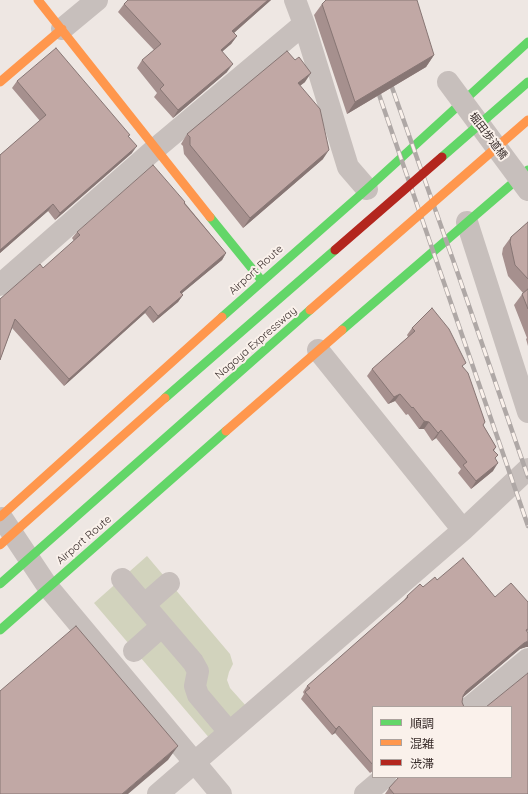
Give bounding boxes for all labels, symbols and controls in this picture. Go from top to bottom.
street label: 堀田歩道橋 [466,110,510,162]
street label: Airport Route [226,242,286,298]
street label: Nagoya Expressway [212,304,300,382]
street label: Airport Route [54,513,114,567]
legend [372,706,512,778]
text: 順調 [410,716,434,731]
text: 混雑 [410,736,434,751]
text: 渋滞 [410,756,434,771]

